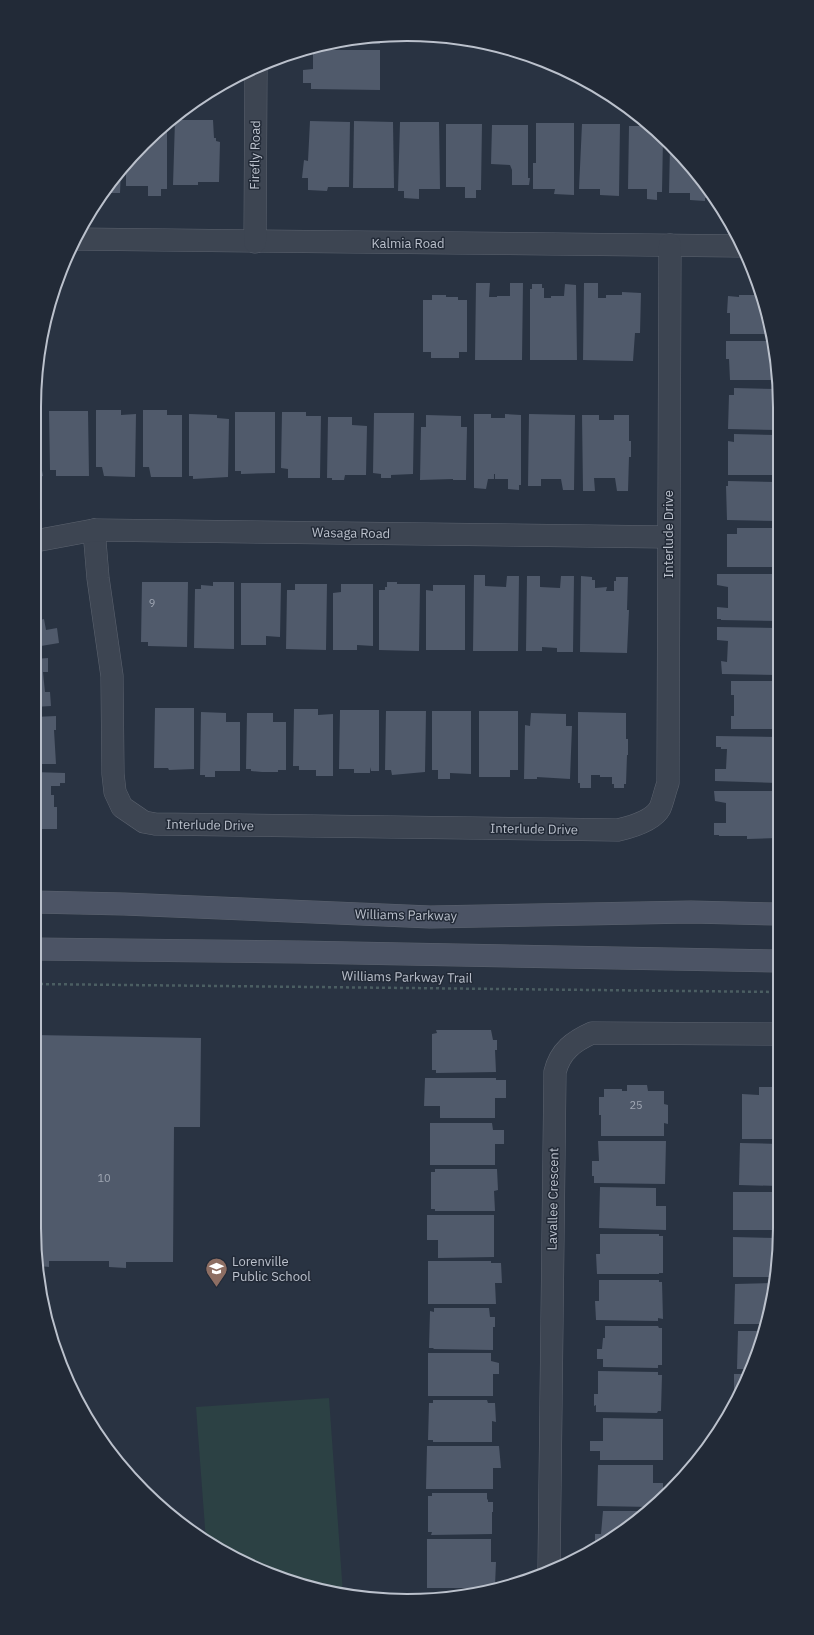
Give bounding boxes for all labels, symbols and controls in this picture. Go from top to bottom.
street label: Firefly Road [246,120,264,190]
street label: Kalmia Road [371,235,445,252]
street label: Interlude Drive [660,490,677,578]
street label: Wasaga Road [312,524,390,542]
house number: 9 [149,596,155,610]
street label: Interlude Drive [166,816,254,834]
street label: Interlude Drive [490,820,578,838]
street label: Williams Parkway [355,906,458,924]
street label: Williams Parkway Trail [342,967,473,987]
house number: 25 [629,1098,643,1112]
street label: Lavallee Crescent [544,1148,562,1250]
house number: 10 [97,1171,111,1185]
place label: Lorenville Public School [232,1253,311,1285]
school or university icon: Lorenville Public School [204,1255,230,1288]

